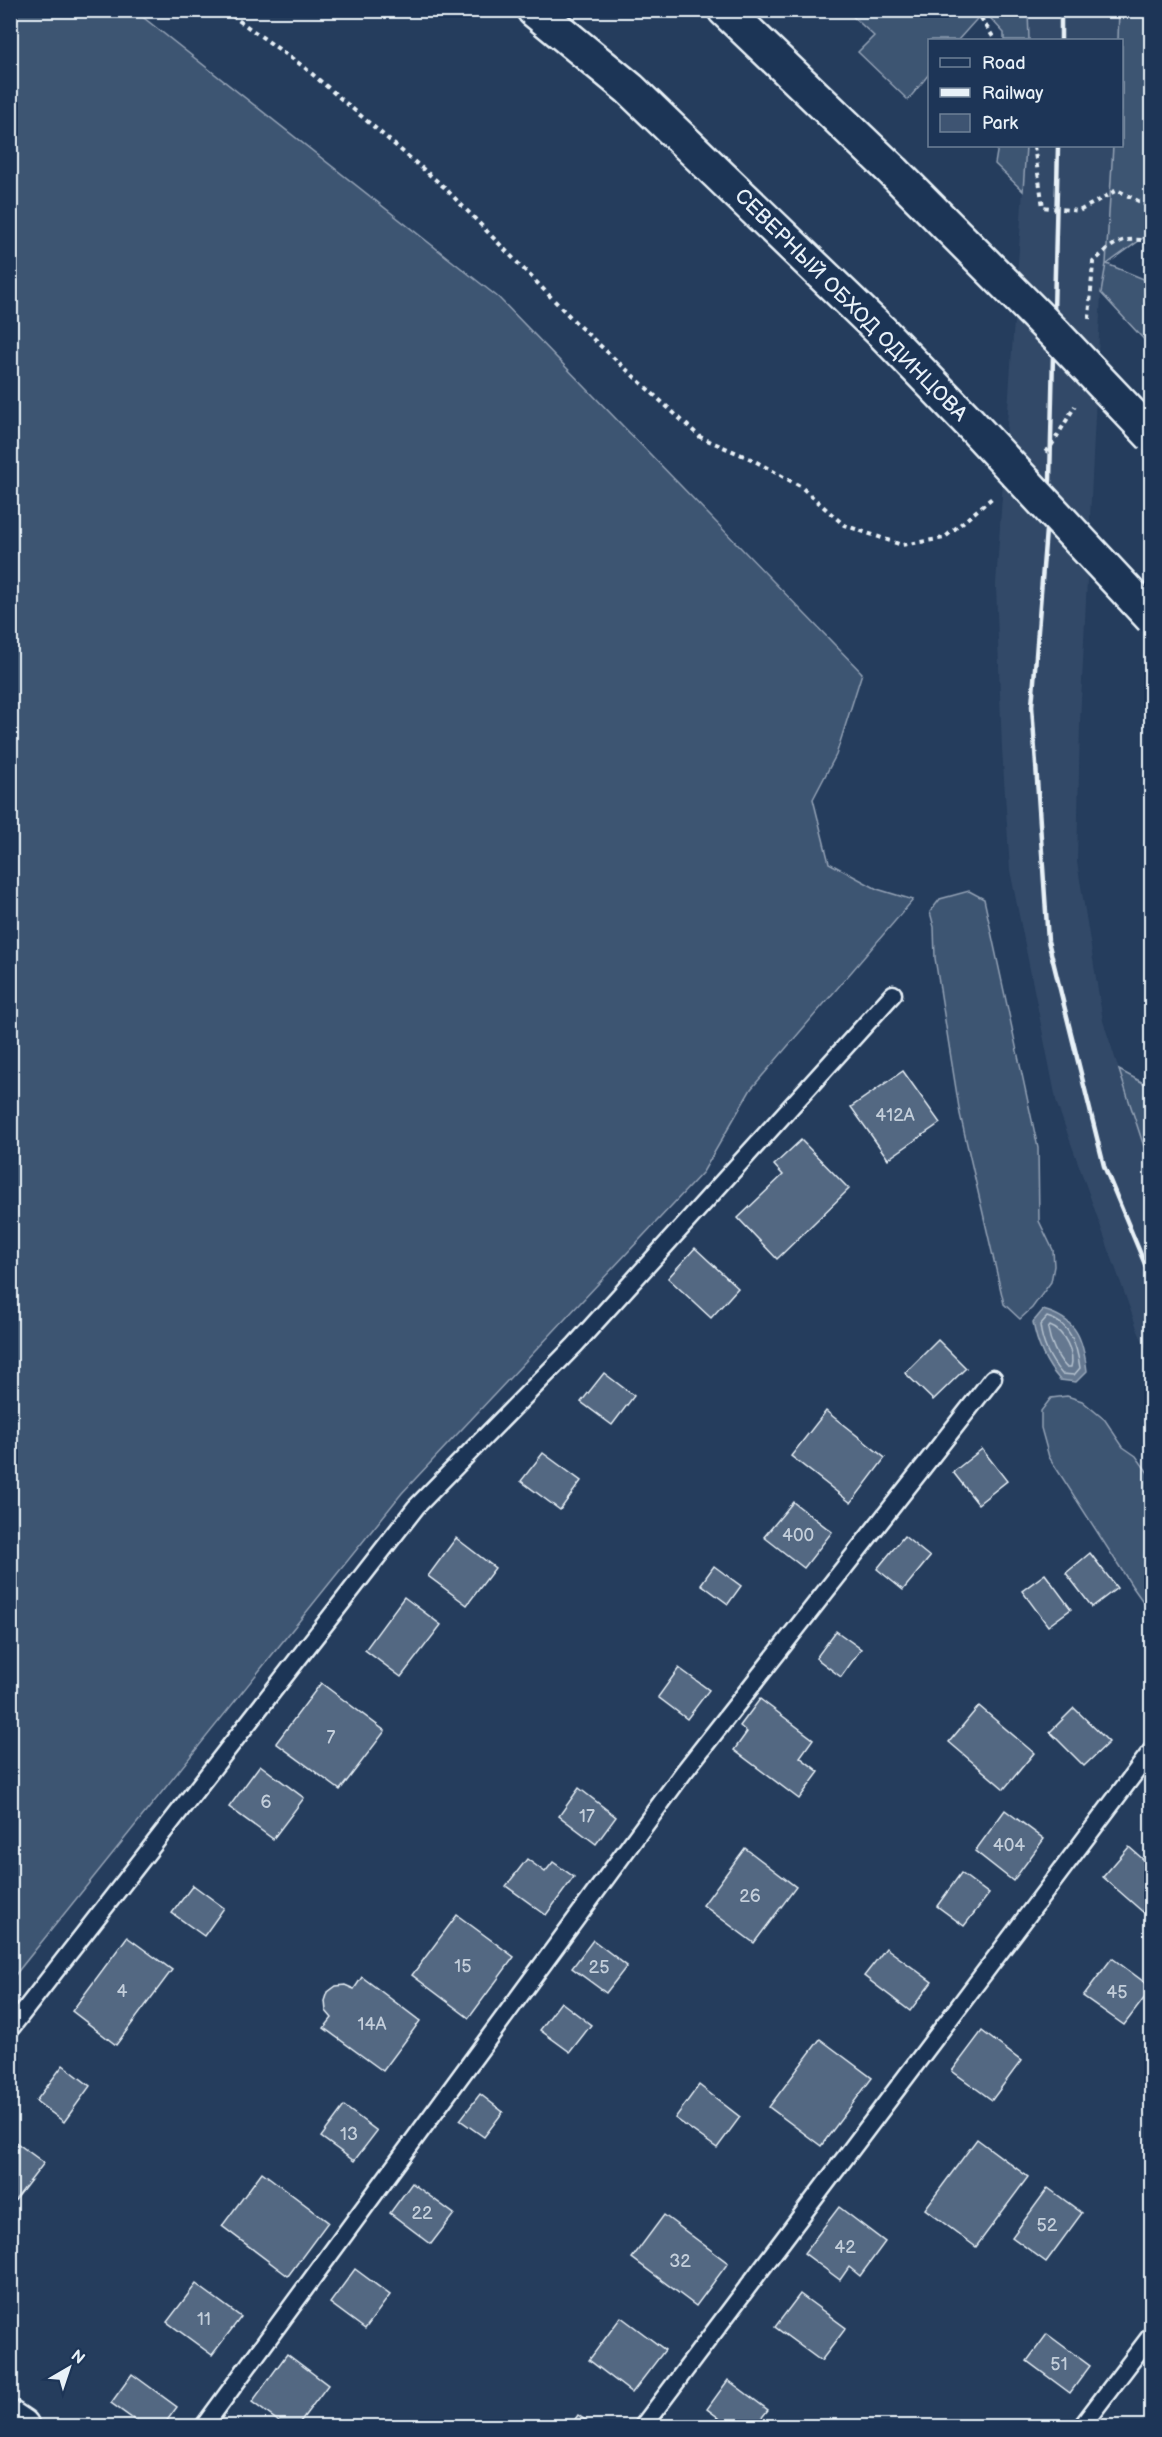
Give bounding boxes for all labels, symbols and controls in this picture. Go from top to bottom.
legend [928,39,1123,147]
text: Road [982,53,1026,74]
text: Railway [982,83,1044,104]
text: Park [982,113,1018,134]
street label: СЕВЕРНЫЙ ОБХОД ОДИНЦОВА [730,184,973,427]
house number: 412А [875,1105,915,1126]
house number: 400 [782,1525,814,1546]
house number: 7 [327,1727,336,1748]
house number: 6 [261,1792,272,1813]
house number: 17 [579,1806,595,1827]
house number: 404 [993,1835,1025,1856]
house number: 26 [739,1886,761,1907]
house number: 15 [454,1956,472,1977]
house number: 25 [589,1957,609,1978]
house number: 4 [117,1981,128,2002]
house number: 45 [1106,1982,1128,2003]
house number: 14А [358,2014,387,2035]
house number: 13 [340,2124,358,2145]
house number: 22 [411,2203,433,2224]
house number: 52 [1037,2215,1058,2236]
house number: 42 [834,2237,856,2258]
house number: 32 [669,2251,691,2272]
house number: 11 [197,2309,211,2330]
north arrow [39,2338,99,2398]
text: N [67,2346,88,2369]
house number: 51 [1050,2354,1068,2375]

